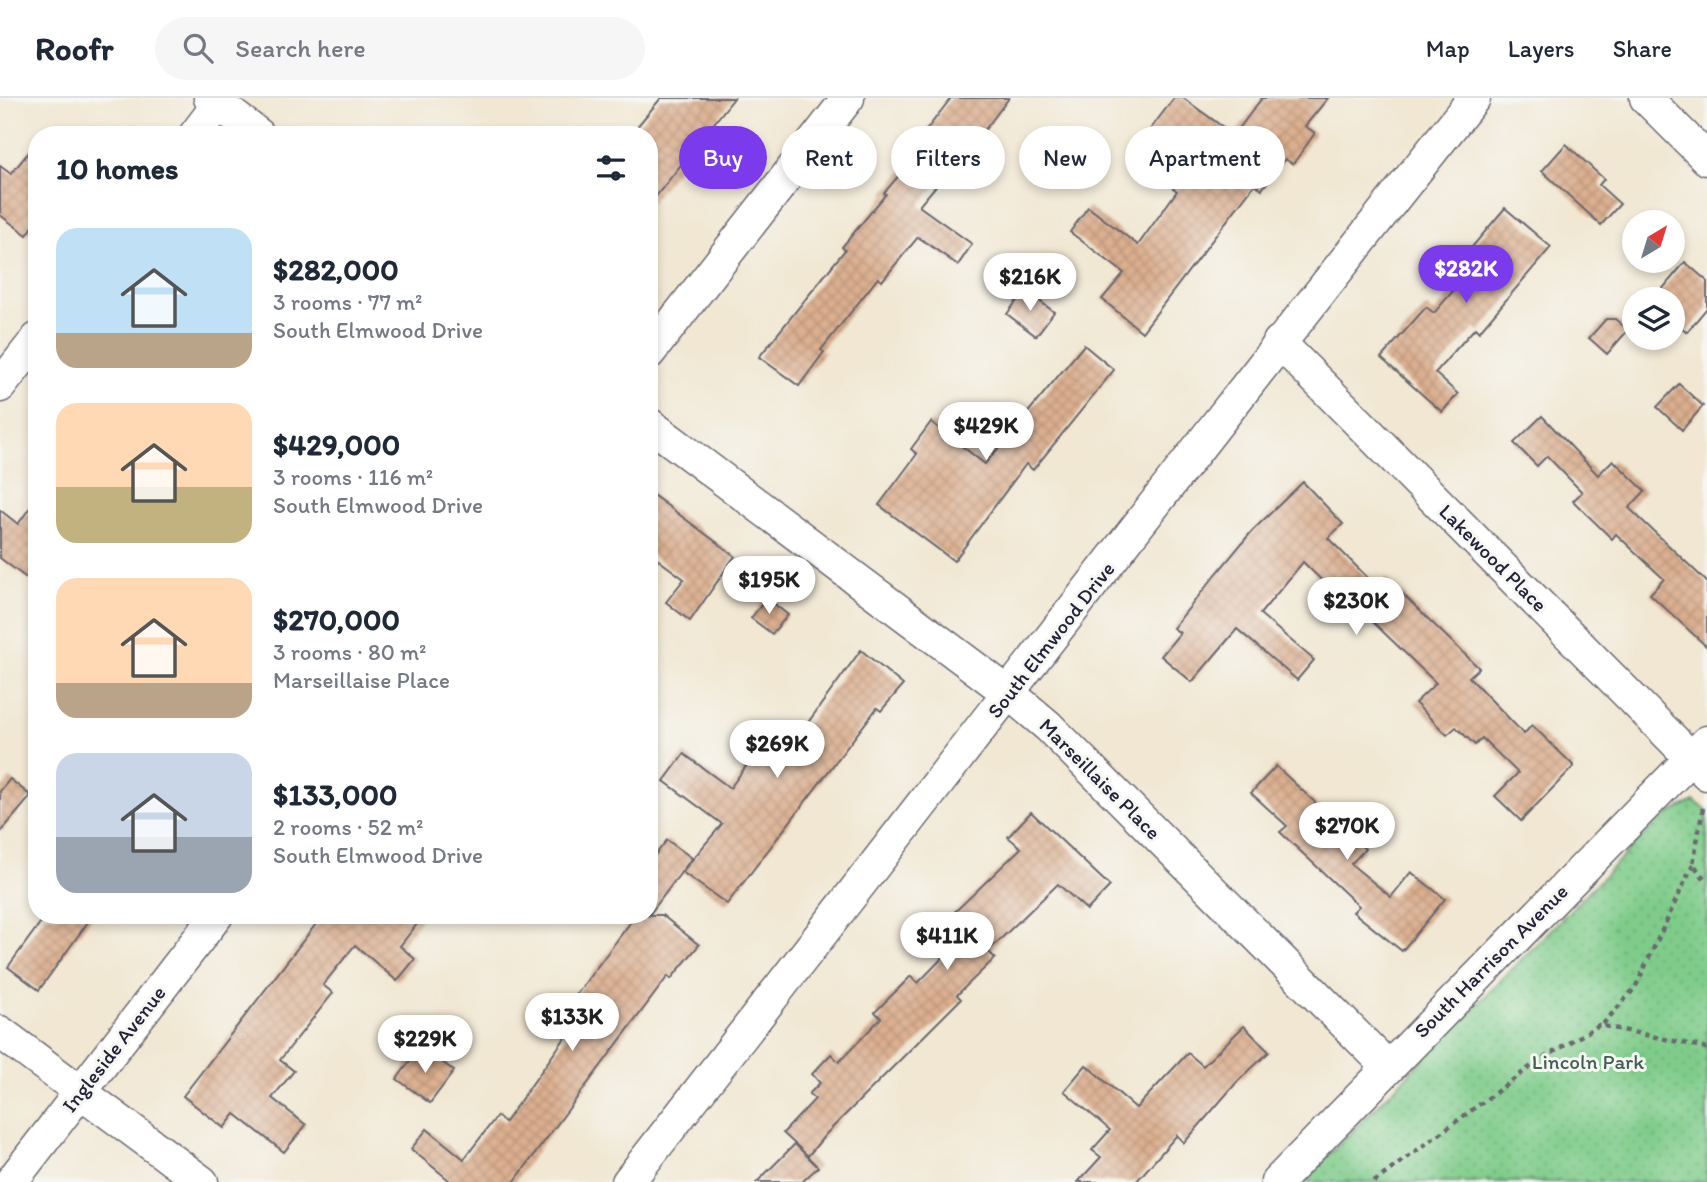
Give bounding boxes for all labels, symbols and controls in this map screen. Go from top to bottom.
search box [155,17,645,80]
text: Roofr [35,29,113,68]
icon: search [179,29,217,67]
text: Search here [235,32,366,64]
text: Map [1426,34,1470,63]
text: Layers [1508,34,1575,63]
text: Share [1613,34,1672,63]
chip: Buy [679,126,767,189]
chip: Rent [781,126,877,189]
chip: Filters [891,126,1005,189]
chip: New [1019,126,1111,189]
chip: Apartment [1125,126,1285,189]
icon: filters [592,149,630,187]
text: 10 homes [56,150,179,187]
north arrow [1622,210,1685,273]
map controls [1622,210,1685,350]
pin: $282K [1417,246,1515,305]
text: $282,000 [273,251,399,288]
pin: $216K [981,254,1079,313]
text: $282K [1434,254,1498,282]
icon: home [112,256,196,340]
text: $216K [999,262,1061,290]
button: layers [1622,287,1685,350]
text: 3 rooms · 77 m² [273,288,423,316]
text: South Elmwood Drive [273,316,483,344]
pin: $429K [937,402,1035,462]
text: $429K [954,411,1018,439]
text: $429,000 [273,426,400,463]
icon: home [112,431,196,515]
text: 3 rooms · 116 m² [273,463,433,491]
text: South Elmwood Drive [273,491,483,519]
street label: Lakewood Place [1434,499,1552,617]
pin: $195K [720,556,818,616]
street label: South Elmwood Drive [982,556,1119,723]
text: $195K [738,565,800,593]
pin: $230K [1307,578,1405,637]
text: $230K [1323,586,1389,614]
text: $270,000 [273,601,400,638]
icon: home [112,606,196,690]
text: 3 rooms · 80 m² [273,638,427,666]
text: Marseillaise Place [273,666,450,694]
street label: Marseillaise Place [1034,713,1166,845]
pin: $269K [728,720,826,780]
text: $269K [746,729,808,757]
text: $133,000 [273,776,397,813]
icon: home [112,781,196,865]
pin: $270K [1298,802,1396,862]
text: $270K [1315,811,1379,839]
text: 2 rooms · 52 m² [273,813,423,841]
text: South Elmwood Drive [273,841,483,869]
street label: South Harrison Avenue [1409,879,1573,1043]
pin: $411K [898,912,996,972]
text: $411K [916,921,978,949]
street label: Ingleside Avenue [56,980,171,1117]
pin: $133K [523,993,621,1053]
text: $133K [541,1002,603,1030]
pin: $229K [376,1016,474,1075]
text: $229K [394,1024,456,1052]
park label: Lincoln Park [1532,1049,1644,1074]

